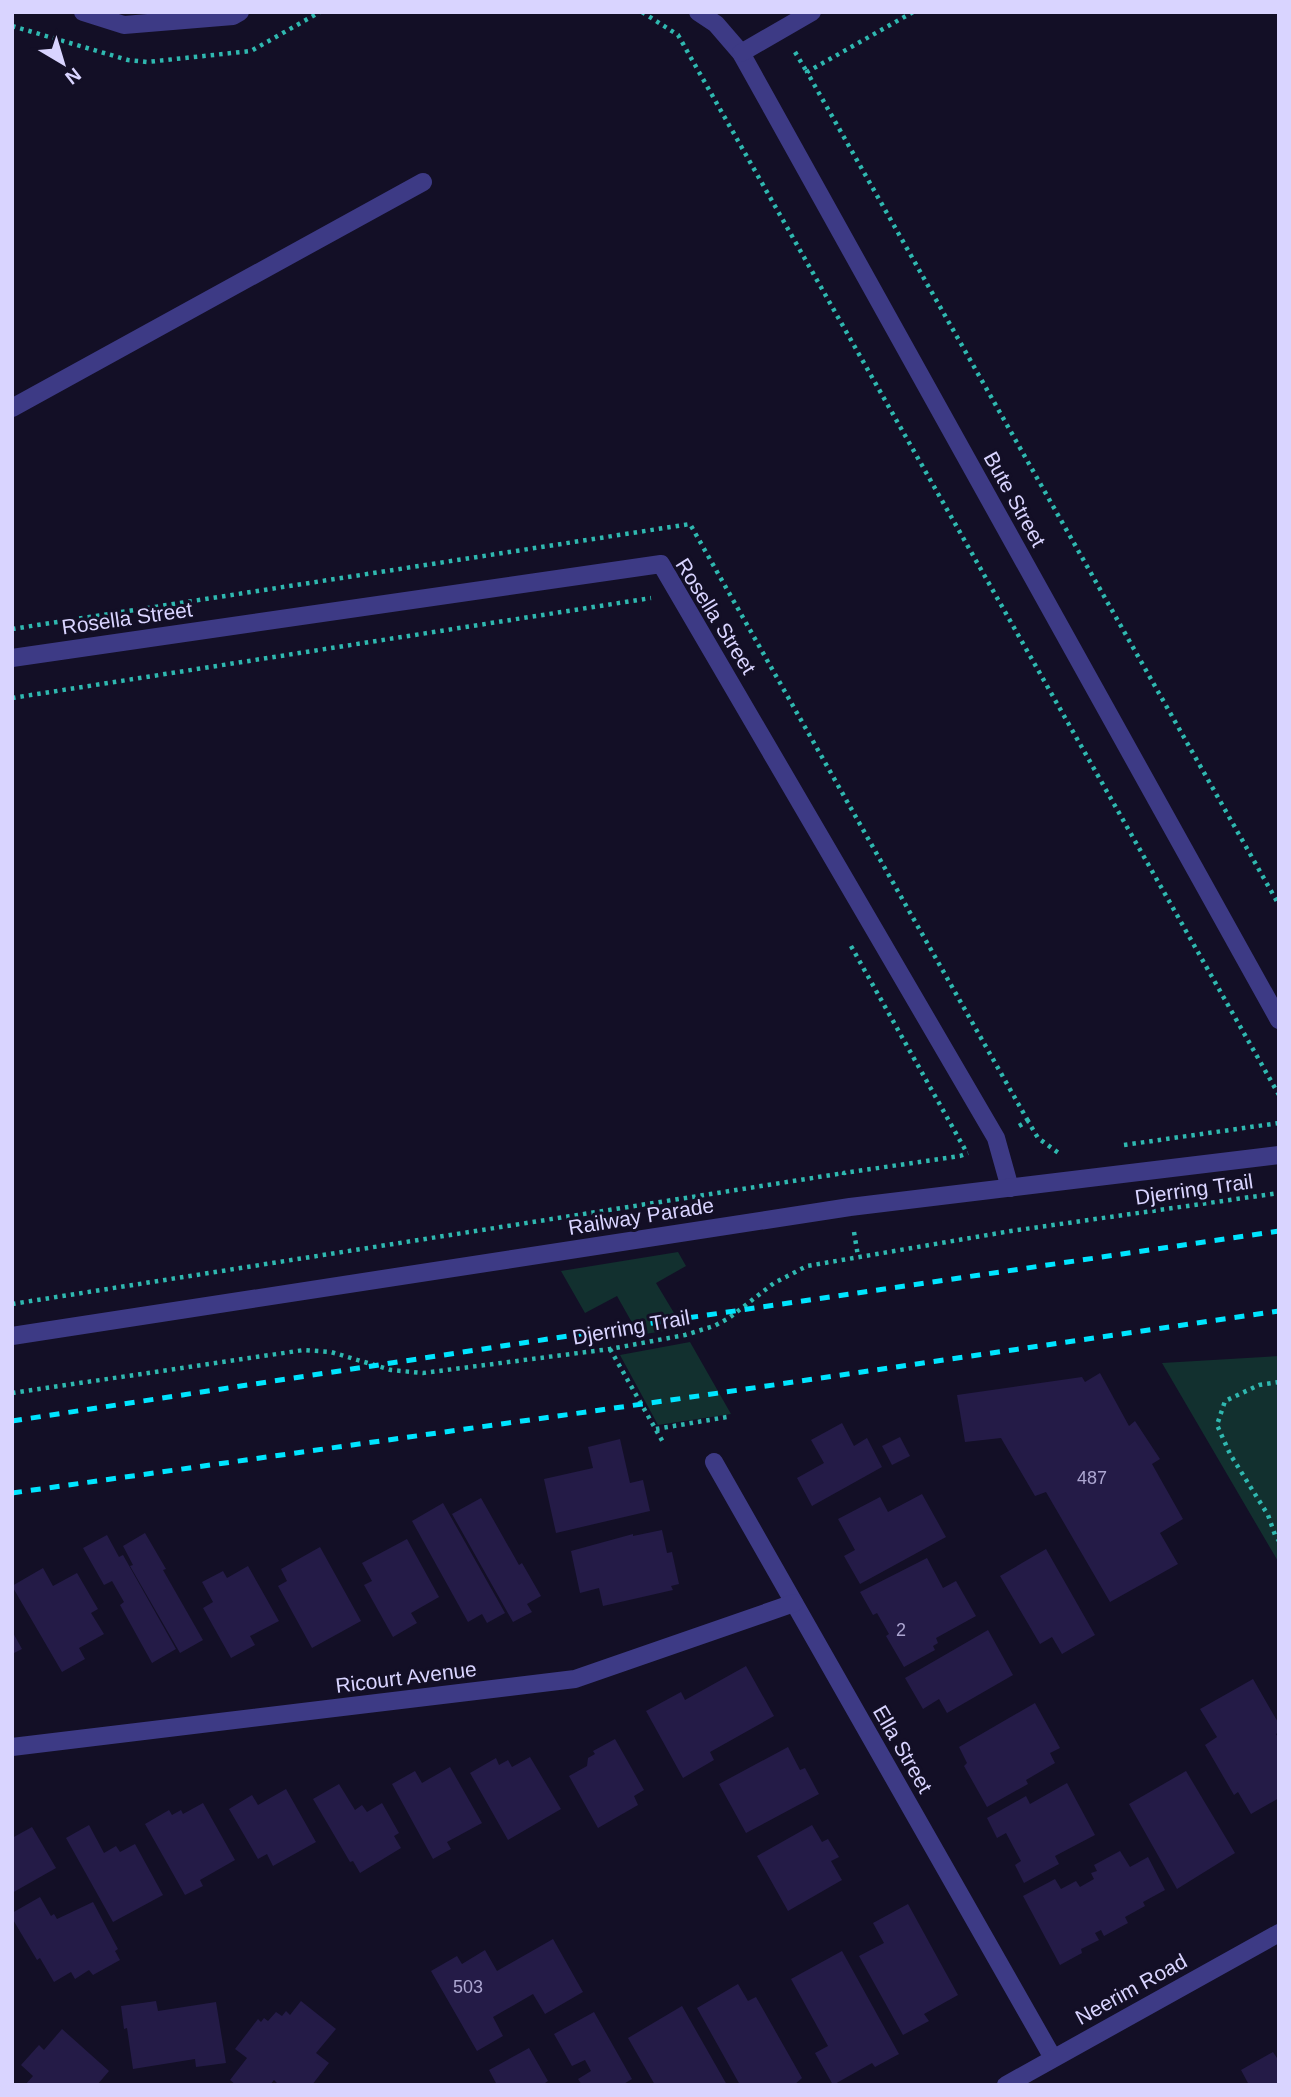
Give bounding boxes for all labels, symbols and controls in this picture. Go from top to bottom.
north arrow [28,28,98,98]
text: N [61,64,85,89]
street label: Bute Street [979,447,1051,551]
street label: Rosella Street [671,554,761,678]
street label: Rosella Street [60,597,194,639]
street label: Djerring Trail [1133,1169,1255,1209]
street label: Railway Parade [567,1193,715,1239]
street label: Djerring Trail [570,1305,692,1349]
house number: 487 [1077,1468,1107,1488]
house number: 2 [896,1620,906,1640]
street label: Ricourt Avenue [334,1657,478,1697]
street label: Ella Street [869,1701,937,1797]
street label: Neerim Road [1071,1949,1191,2029]
house number: 503 [453,1977,483,1997]

